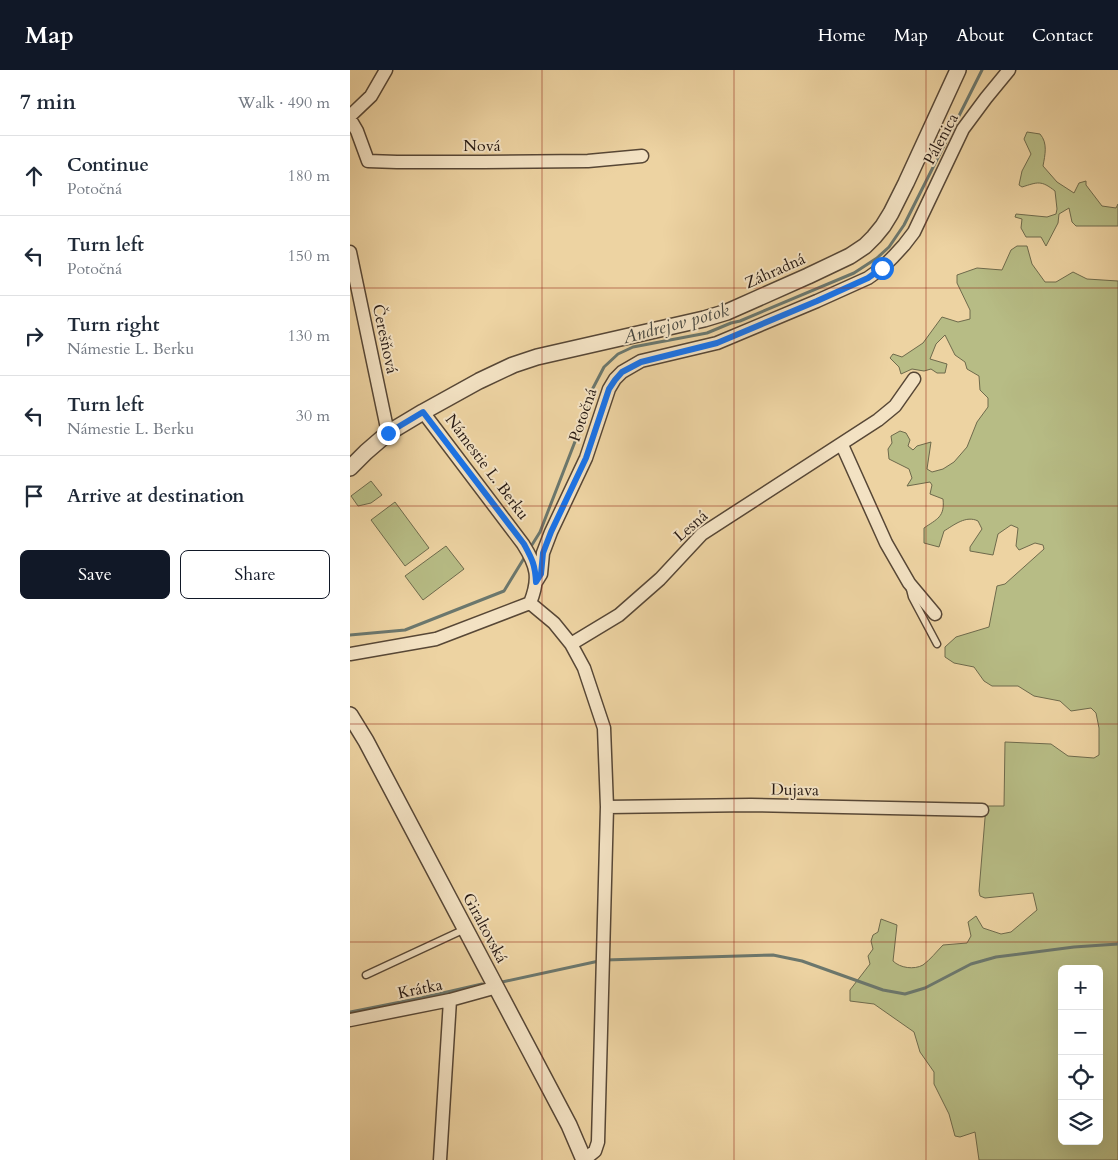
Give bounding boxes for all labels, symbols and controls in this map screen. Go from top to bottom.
text: Map [25,19,74,52]
text: Home [818,23,866,48]
text: Map [894,23,928,48]
text: About [956,23,1004,48]
text: Contact [1032,23,1093,48]
text: 7 min [20,88,76,117]
text: Walk · 490 m [238,92,330,114]
street label: Pálenica [918,109,964,169]
street label: Nová [463,135,501,157]
text: Continue [67,152,149,178]
icon: ahead [20,162,48,190]
text: 180 m [288,165,330,187]
text: Potočná [67,178,122,200]
text: Turn left [67,232,144,258]
icon: left [20,242,48,270]
text: 150 m [288,245,330,267]
street label: Záhradná [741,248,809,294]
route start [871,257,894,280]
text: Potočná [67,258,122,280]
water label: Andrejov potok [619,298,732,350]
street label: Čerešňová [367,302,403,376]
text: Turn right [67,312,159,338]
icon: right [20,322,48,350]
text: 130 m [288,325,330,347]
text: Námestie L. Berku [67,338,194,360]
street label: Potočná [564,385,602,445]
text: Turn left [67,392,144,418]
icon: left [20,402,48,430]
text: 30 m [296,405,330,427]
street label: Námestie L. Berku [440,410,534,525]
text: Námestie L. Berku [67,418,194,440]
route end [377,422,400,445]
icon: arrive [20,482,48,510]
text: Arrive at destination [67,483,244,509]
street label: Lesná [669,505,713,547]
button: Save [20,550,170,599]
button: Share [180,550,330,599]
street label: Dujava [771,779,819,801]
street label: Giraltovská [457,889,513,967]
map controls [1058,965,1103,1145]
button: + [1058,965,1103,1010]
street label: Krátka [396,974,444,1004]
button: − [1058,1010,1103,1055]
button: locate [1058,1055,1103,1100]
button: layers [1058,1100,1103,1145]

